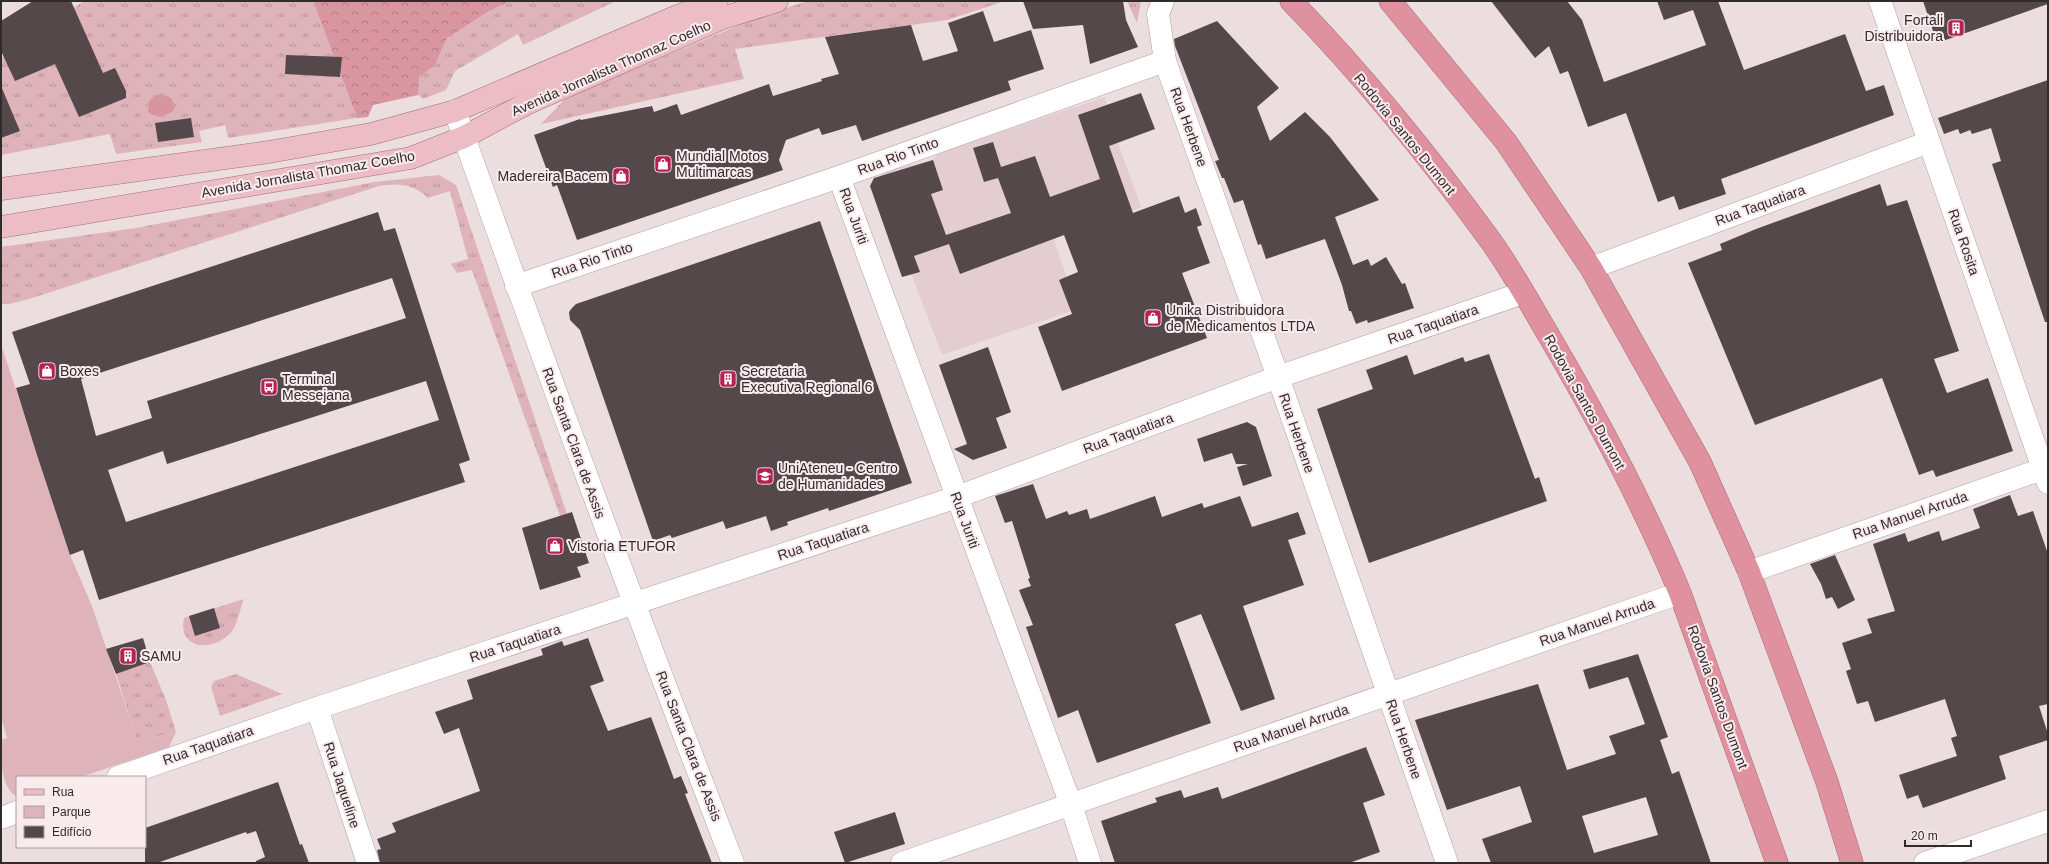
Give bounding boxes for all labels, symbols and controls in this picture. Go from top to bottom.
place label: Fortali Distribuidora [1864,12,1943,44]
street label: Avenida Jornalista Thomaz Coelho [509,17,713,119]
building icon: Fortali Distribuidora [1946,18,1966,38]
street label: Rodovia Santos Dumont [1351,70,1459,198]
street label: Rua Herbene [1167,85,1211,169]
street label: Rua Rio Tinto [855,134,941,178]
street label: Avenida Jornalista Thomaz Coelho [200,147,416,201]
place label: Mundial Motos Multimarcas [676,148,767,180]
shop icon: Mundial Motos Multimarcas [653,154,673,174]
shop icon: Madereira Bacem [611,166,631,186]
place label: Madereira Bacem [498,168,608,184]
street label: Rua Taquatiara [1713,181,1807,229]
street label: Rua Juriti [836,185,872,247]
street label: Rua Rosita [1945,207,1983,278]
street label: Rua Rio Tinto [549,239,635,281]
street label: Rua Taquatiara [1386,301,1481,347]
place label: Unika Distribuidora de Medicamentos LTDA [1166,302,1316,334]
shop icon: Unika Distribuidora de Medicamentos LTDA [1143,308,1163,328]
street label: Rodovia Santos Dumont [1541,332,1629,472]
shop icon: Boxes [37,361,57,381]
place label: Boxes [60,363,99,379]
place label: Secretaria Executiva Regional 6 [741,363,873,395]
street label: Rua Santa Clara de Assis [539,365,609,521]
building icon: Secretaria Executiva Regional 6 [718,369,738,389]
place label: Terminal Messejana [282,371,350,403]
bus stop icon: Terminal Messejana [259,377,279,397]
street label: Rua Herbene [1276,391,1318,475]
street label: Rua Taquatiara [1081,409,1175,457]
place label: UniAteneu - Centro de Humanidades [778,460,898,492]
school or university icon: UniAteneu - Centro de Humanidades [755,466,775,486]
street label: Rua Manuel Arruda [1850,488,1970,542]
street label: Rua Juriti [947,489,983,551]
street label: Rua Taquatiara [775,519,871,563]
shop icon: Vistoria ETUFOR [545,536,565,556]
place label: Vistoria ETUFOR [568,538,676,554]
street label: Rua Manuel Arruda [1537,595,1657,649]
street label: Rua Taquatiara [467,621,563,665]
street label: Rodovia Santos Dumont [1685,623,1752,771]
building icon: SAMU [118,646,138,666]
place label: SAMU [141,648,181,664]
street label: Rua Santa Clara de Assis [653,669,725,823]
street label: Rua Herbene [1383,697,1425,781]
street label: Rua Manuel Arruda [1231,701,1351,755]
street label: Rua Taquatiara [161,722,256,768]
street label: Rua Jaqueline [321,740,364,830]
legend [16,776,146,848]
text: Rua [52,785,74,799]
text: Parque [52,805,91,819]
scale bar [1905,822,1971,848]
text: Edifício [52,825,92,839]
text: 20 m [1911,829,1938,843]

